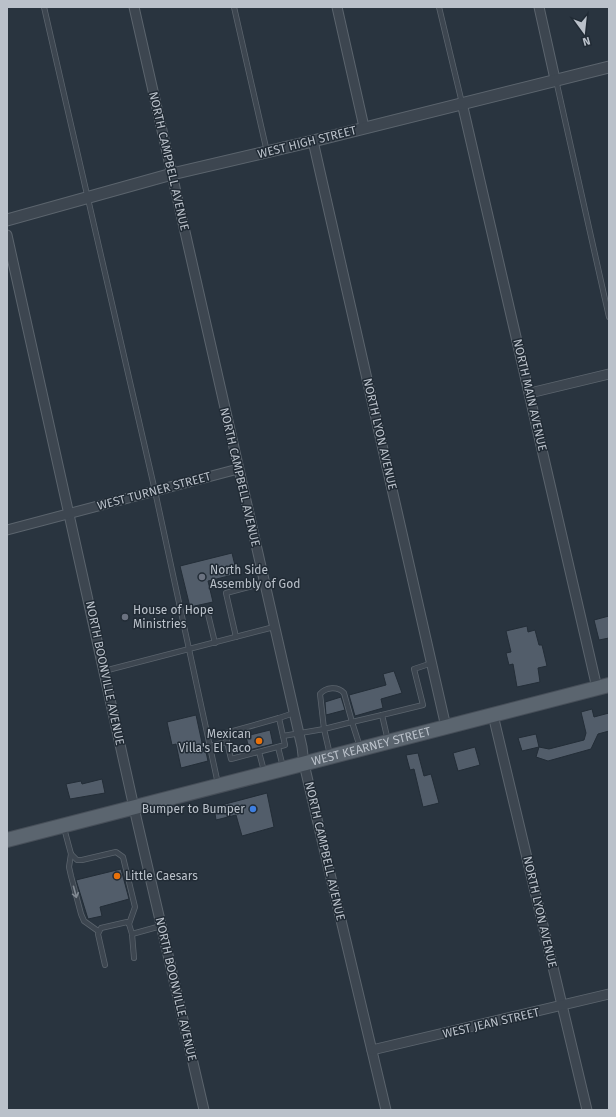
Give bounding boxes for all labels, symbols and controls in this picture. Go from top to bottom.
north arrow [564,12,604,52]
text: N [581,34,592,48]
street label: NORTH CAMPBELL AVENUE [146,90,192,232]
street label: WEST HIGH STREET [256,123,359,161]
street label: NORTH MAIN AVENUE [510,338,550,452]
street label: NORTH LYON AVENUE [360,377,400,491]
street label: NORTH CAMPBELL AVENUE [217,406,263,548]
street label: WEST TURNER STREET [96,469,213,513]
place label: North Side Assembly of God [210,563,300,591]
marker: North Side Assembly of God [197,572,207,582]
street label: NORTH BOONVILLE AVENUE [83,600,127,746]
place label: House of Hope Ministries [133,603,214,631]
marker: House of Hope Ministries [120,612,130,622]
street label: WEST KEARNEY STREET [310,724,433,768]
place label: Mexican Villa's El Taco [179,727,251,755]
marker: Mexican Villa's El Taco [254,736,264,746]
street label: NORTH CAMPBELL AVENUE [302,780,348,922]
place label: Bumper to Bumper [142,802,245,816]
marker: Bumper to Bumper [248,804,258,814]
street label: NORTH LYON AVENUE [520,855,560,969]
place label: Little Caesars [125,869,198,883]
marker: Little Caesars [112,871,122,881]
one-way arrow [72,886,79,899]
street label: NORTH BOONVILLE AVENUE [153,916,199,1062]
street label: WEST JEAN STREET [441,1005,542,1041]

